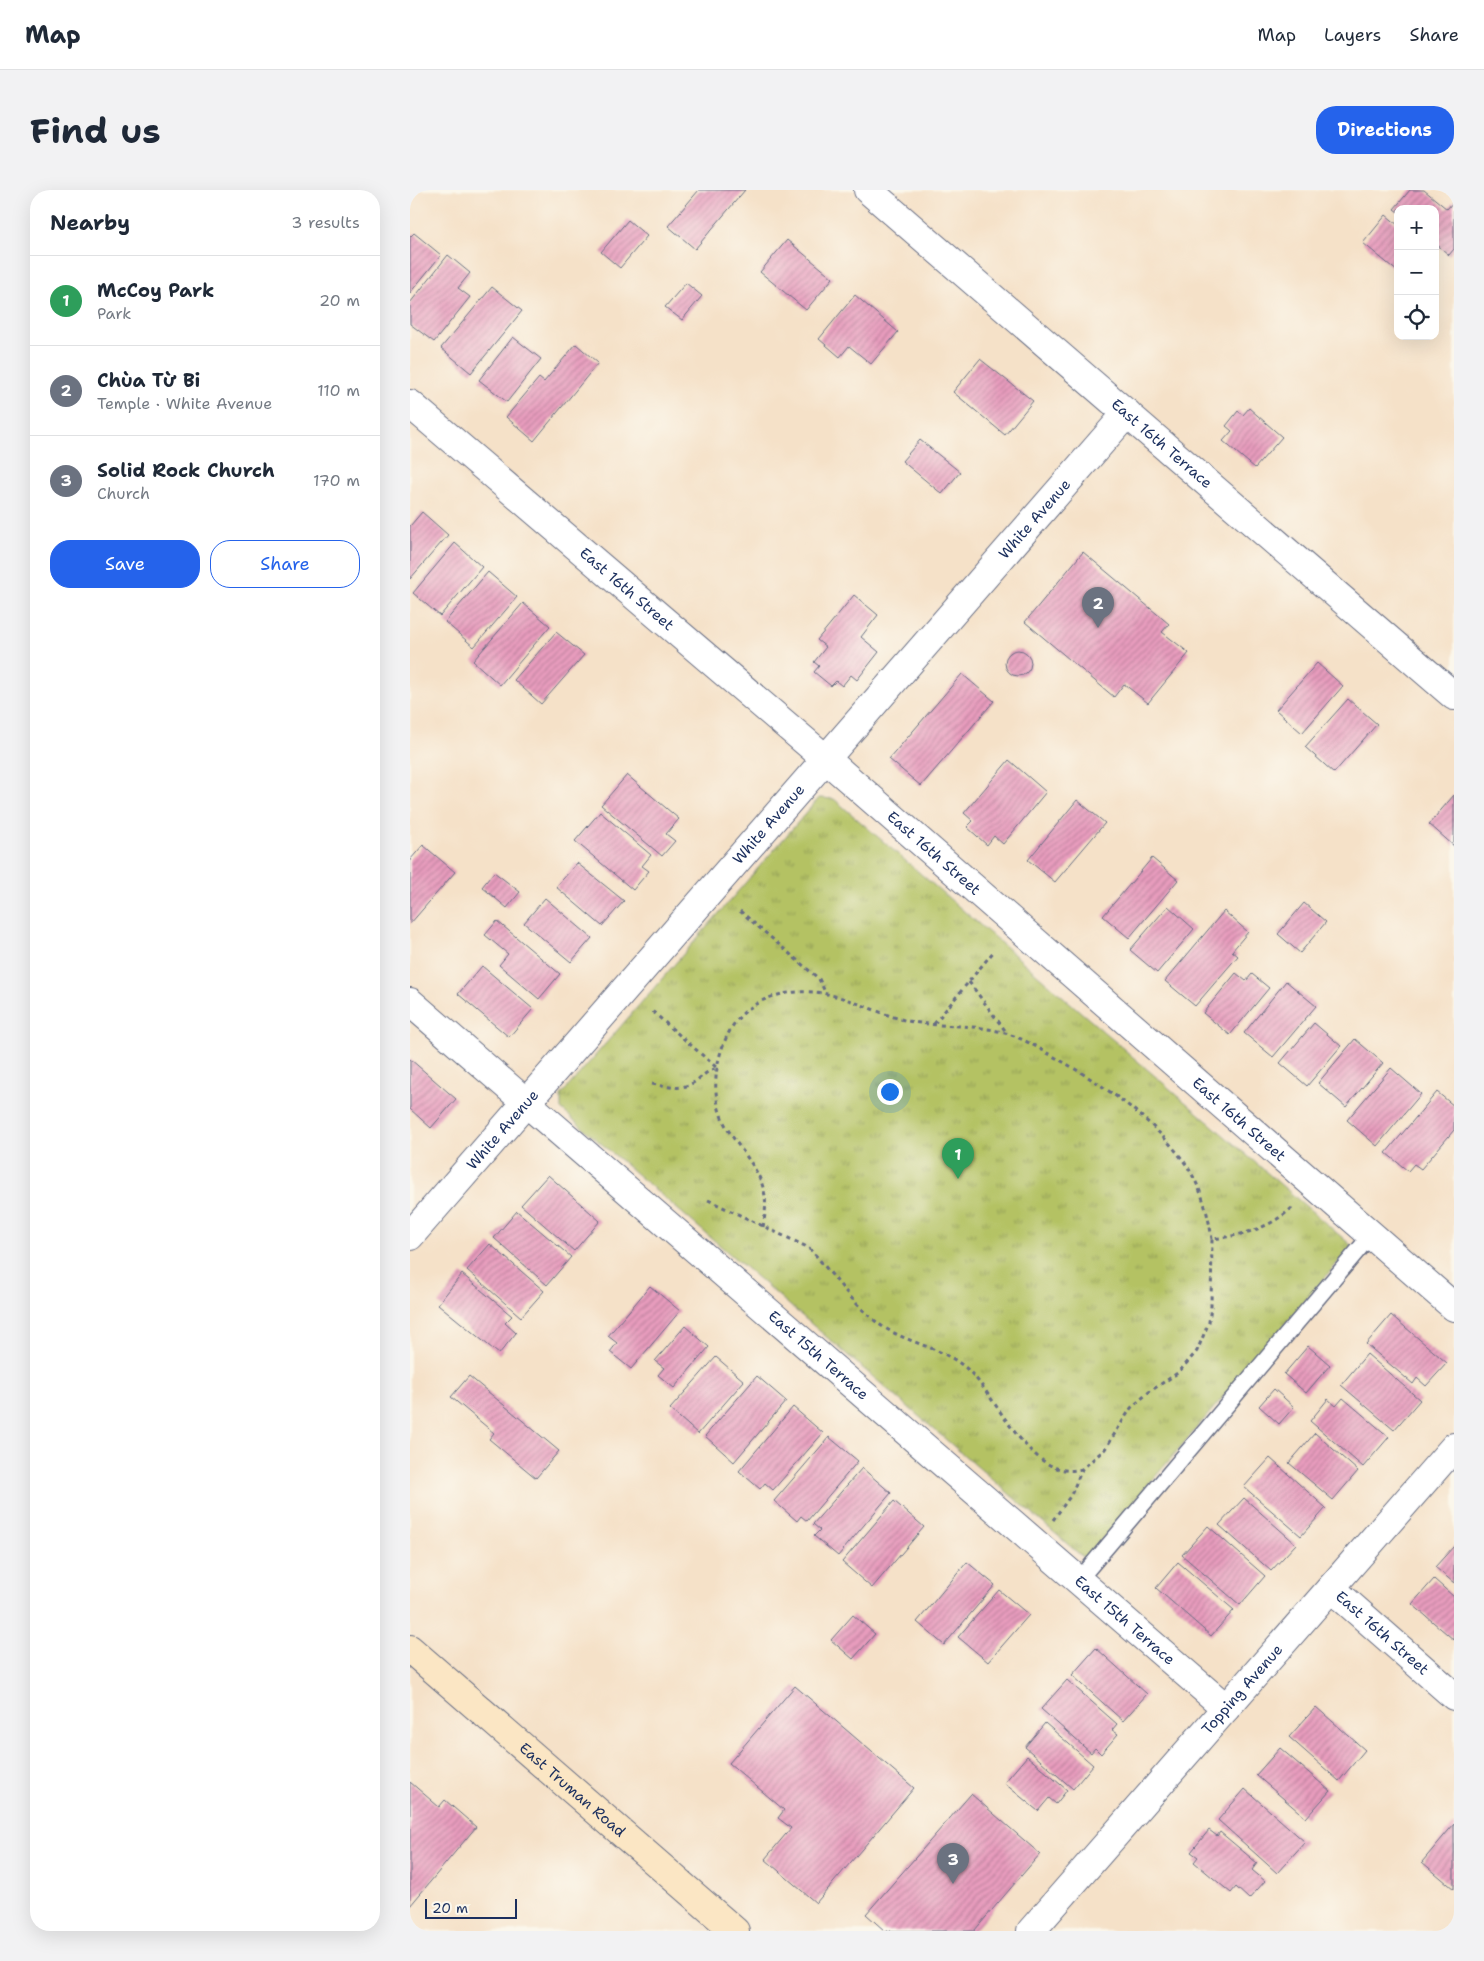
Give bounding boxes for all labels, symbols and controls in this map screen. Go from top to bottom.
text: Map [25,19,81,51]
text: Map [1258,23,1296,47]
text: Layers [1324,23,1381,47]
text: Share [1409,23,1459,47]
button: Directions [1316,106,1454,154]
text: Find us [30,107,161,154]
map controls [1394,205,1439,340]
button: + [1394,205,1439,250]
text: Nearby [50,209,130,237]
text: 3 results [291,212,360,233]
button: − [1394,250,1439,295]
text: McCoy Park [97,278,214,303]
text: 1 [62,290,70,311]
text: 20 m [319,290,360,311]
button: locate [1394,295,1439,340]
text: Park [97,303,131,324]
text: Chùa Từ Bi [97,368,200,393]
text: 2 [60,380,72,401]
text: 110 m [317,380,360,401]
text: Temple · White Avenue [97,393,272,414]
street label: East 16th Terrace [1107,394,1216,493]
text: Solid Rock Church [97,458,275,483]
text: 3 [60,470,72,491]
text: 170 m [313,470,360,491]
street label: White Avenue [994,475,1075,563]
text: Church [97,483,150,504]
button: Save [50,540,200,588]
button: Share [210,540,360,588]
street label: East 16th Street [575,543,678,635]
pin: 2 [1082,587,1114,628]
street label: White Avenue [728,780,809,869]
street label: East 16th Street [883,807,985,900]
street label: East 16th Street [1188,1073,1290,1166]
your location [877,1079,903,1105]
street label: White Avenue [462,1085,543,1174]
pin: 1 [942,1138,974,1179]
street label: East 15th Terrace [764,1306,873,1404]
street label: East 15th Terrace [1070,1571,1179,1669]
street label: East 16th Street [1331,1586,1433,1679]
street label: Topping Avenue [1197,1640,1287,1739]
street label: East Truman Road [515,1738,630,1842]
pin: 3 [937,1843,969,1884]
scale bar [425,1896,518,1919]
text: 20 m [432,1899,468,1917]

